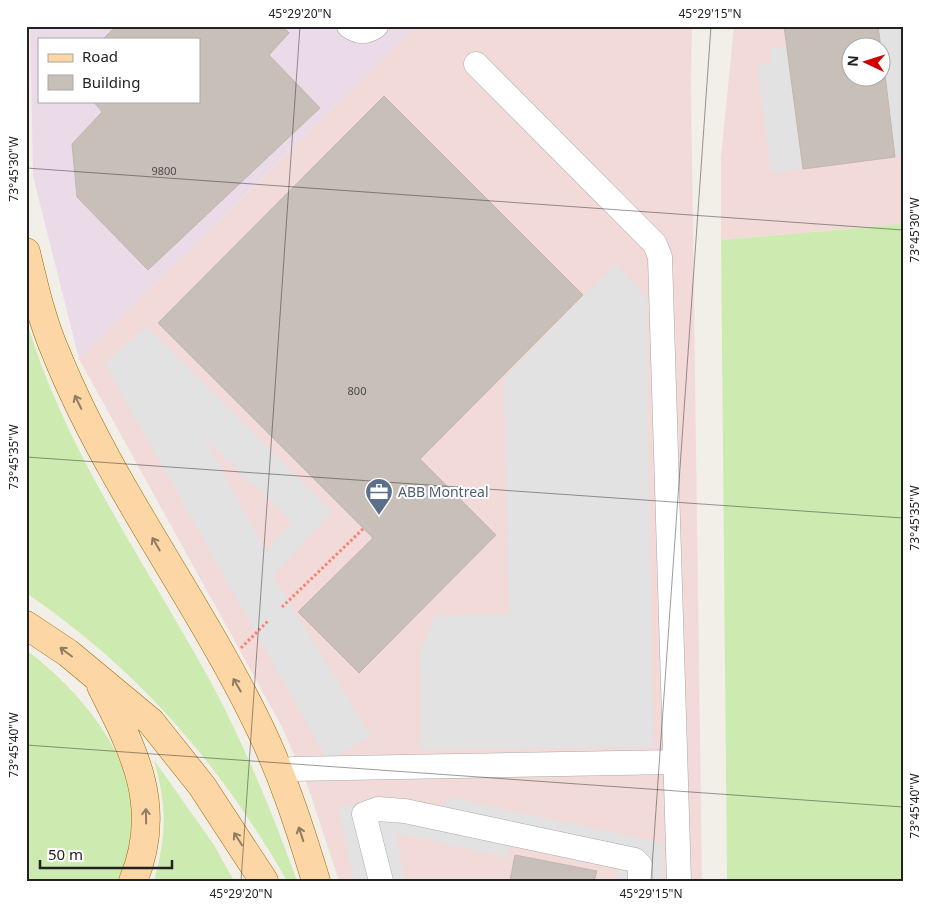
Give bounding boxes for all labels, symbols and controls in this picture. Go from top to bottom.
text: 45°29'20"N [268,5,332,22]
text: 45°29'15"N [678,5,742,22]
legend [38,38,200,102]
north arrow [842,38,892,88]
text: Road [82,46,118,66]
text: N [843,55,862,67]
text: Building [82,72,140,92]
text: 73°45'30"W [5,136,22,202]
house number: 9800 [151,163,177,178]
text: 73°45'30"W [906,197,923,263]
house number: 800 [348,383,366,398]
one-way arrow [73,395,82,410]
text: 73°45'35"W [5,424,22,490]
office icon: ABB Montreal [364,477,394,516]
place label: ABB Montreal [398,482,489,501]
text: 73°45'35"W [906,485,923,551]
one-way arrow [151,538,161,552]
one-way arrow [59,647,73,657]
one-way arrow [232,679,242,693]
text: 73°45'40"W [5,712,22,778]
text: 73°45'40"W [906,773,923,839]
one-way arrow [141,809,151,825]
one-way arrow [296,827,305,843]
one-way arrow [233,833,243,847]
scale bar [40,837,172,869]
text: 50 m [48,844,83,864]
text: 45°29'20"N [209,885,273,902]
text: 45°29'15"N [619,885,683,902]

